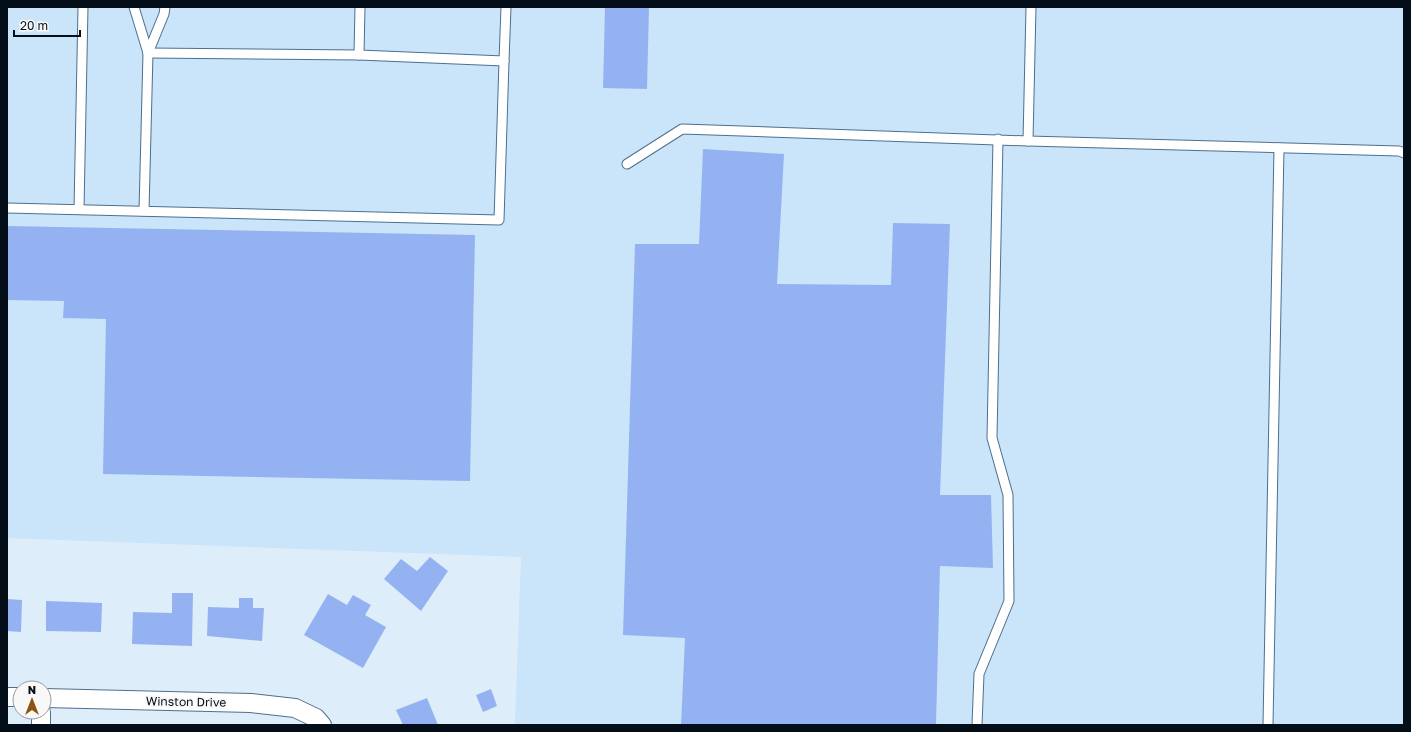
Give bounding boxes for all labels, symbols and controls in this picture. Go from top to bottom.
scale bar [14,12,80,38]
text: 20 m [20,18,48,33]
north arrow [12,680,52,720]
text: N [28,683,36,696]
street label: Winston Drive [146,693,226,710]

